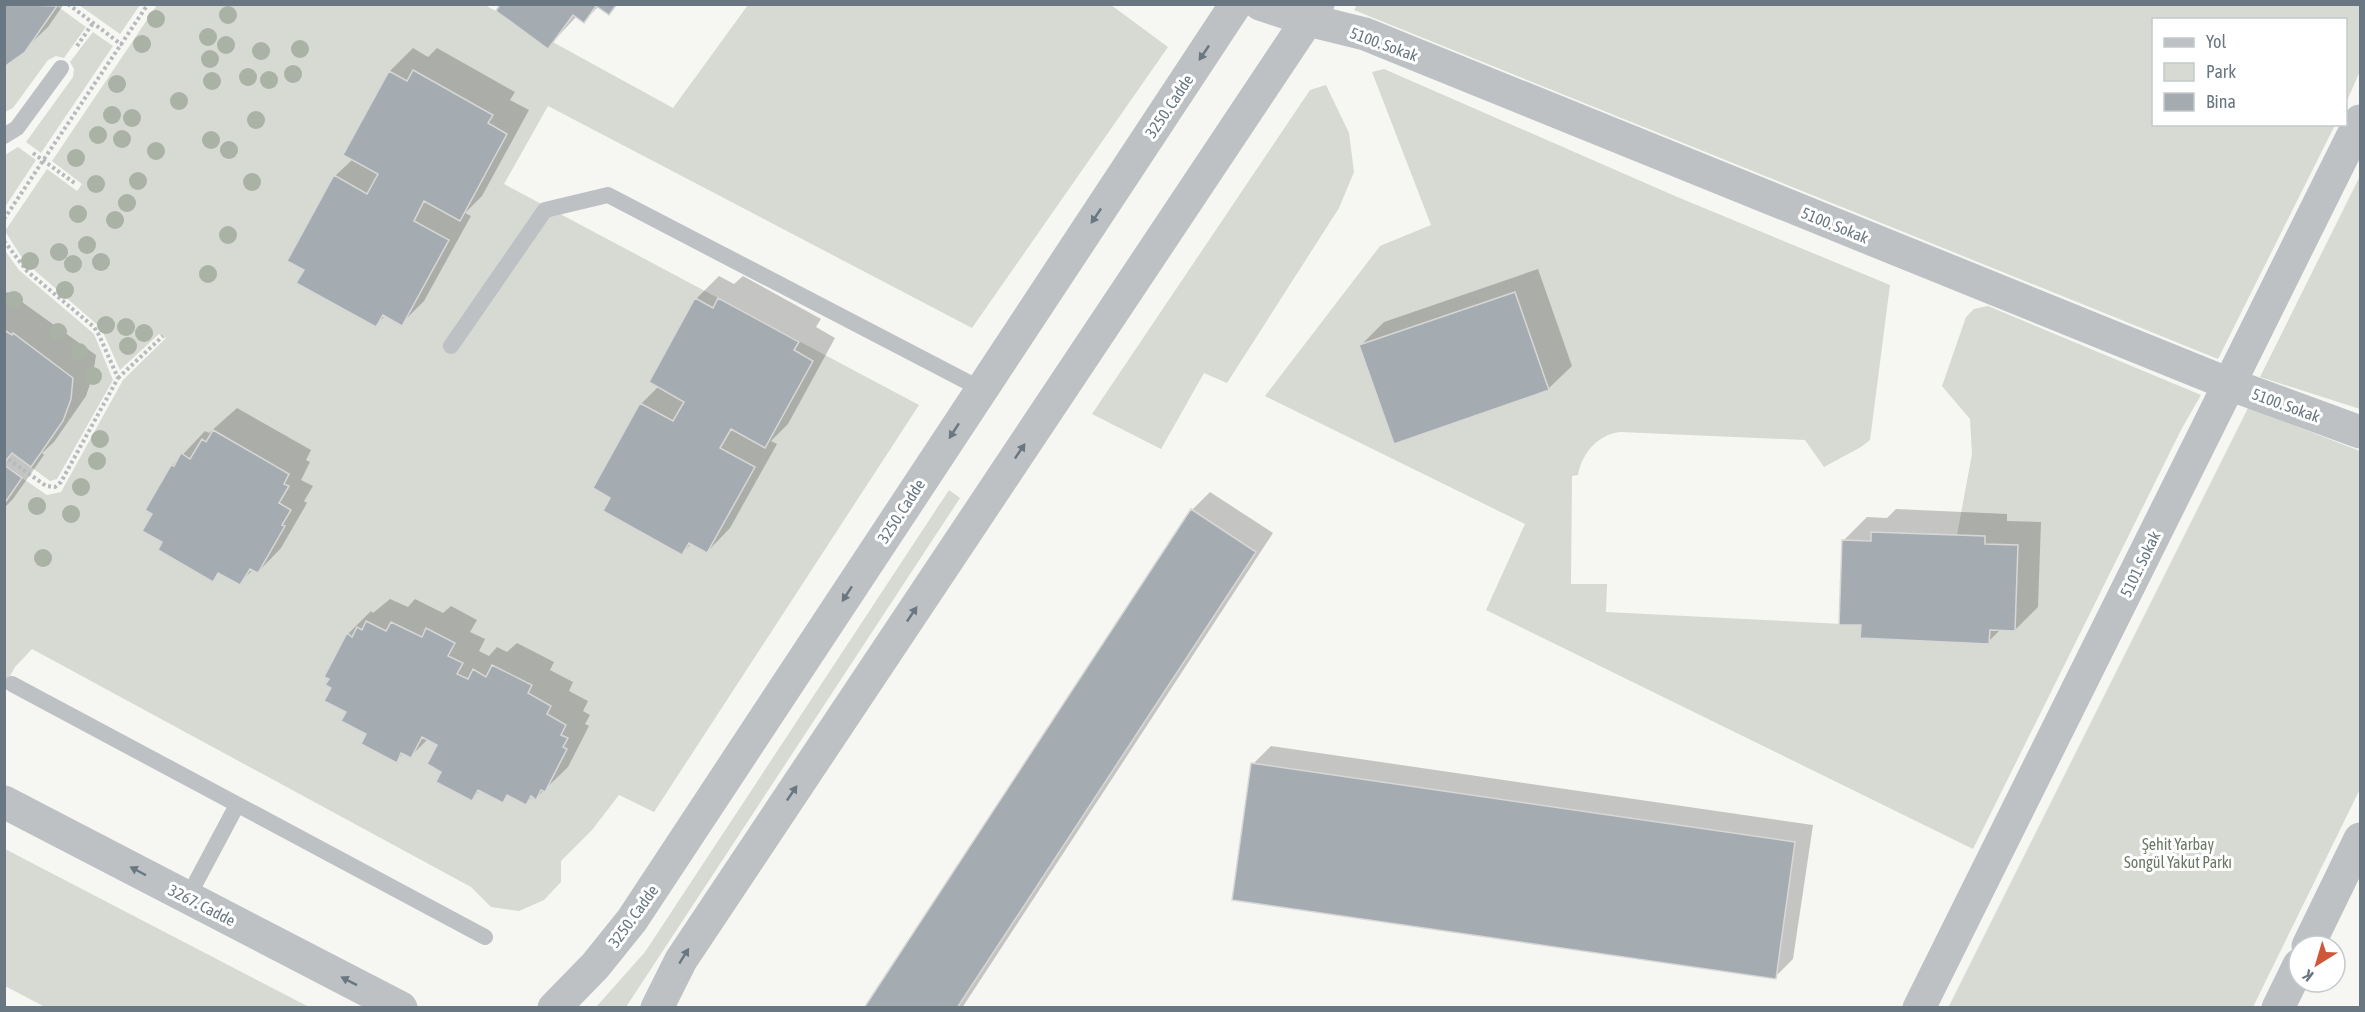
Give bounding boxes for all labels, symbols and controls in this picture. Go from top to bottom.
legend [2152,18,2347,126]
street label: 5100. Sokak [1348,23,1420,65]
text: Yol [2206,31,2226,52]
one-way arrow [1198,45,1210,61]
text: Park [2206,61,2236,82]
street label: 3250. Cadde [1141,71,1197,141]
text: Bina [2206,91,2236,112]
street label: 5100. Sokak [1799,203,1871,247]
one-way arrow [1091,208,1102,224]
street label: 5100. Sokak [2250,384,2322,426]
one-way arrow [949,423,960,439]
one-way arrow [1014,444,1026,460]
street label: 3250. Cadde [874,476,928,546]
street label: 5101. Sokak [2116,528,2164,600]
one-way arrow [841,586,852,602]
one-way arrow [906,606,918,622]
one-way arrow [786,786,798,802]
park label: Şehit Yarbay Songül Yakut Parkı [2124,835,2232,872]
one-way arrow [130,867,147,876]
street label: 3267. Cadde [166,881,238,929]
street label: 3250. Cadde [604,882,662,950]
north arrow [2287,934,2347,994]
one-way arrow [679,948,690,964]
text: K [2299,966,2317,986]
one-way arrow [340,976,357,985]

